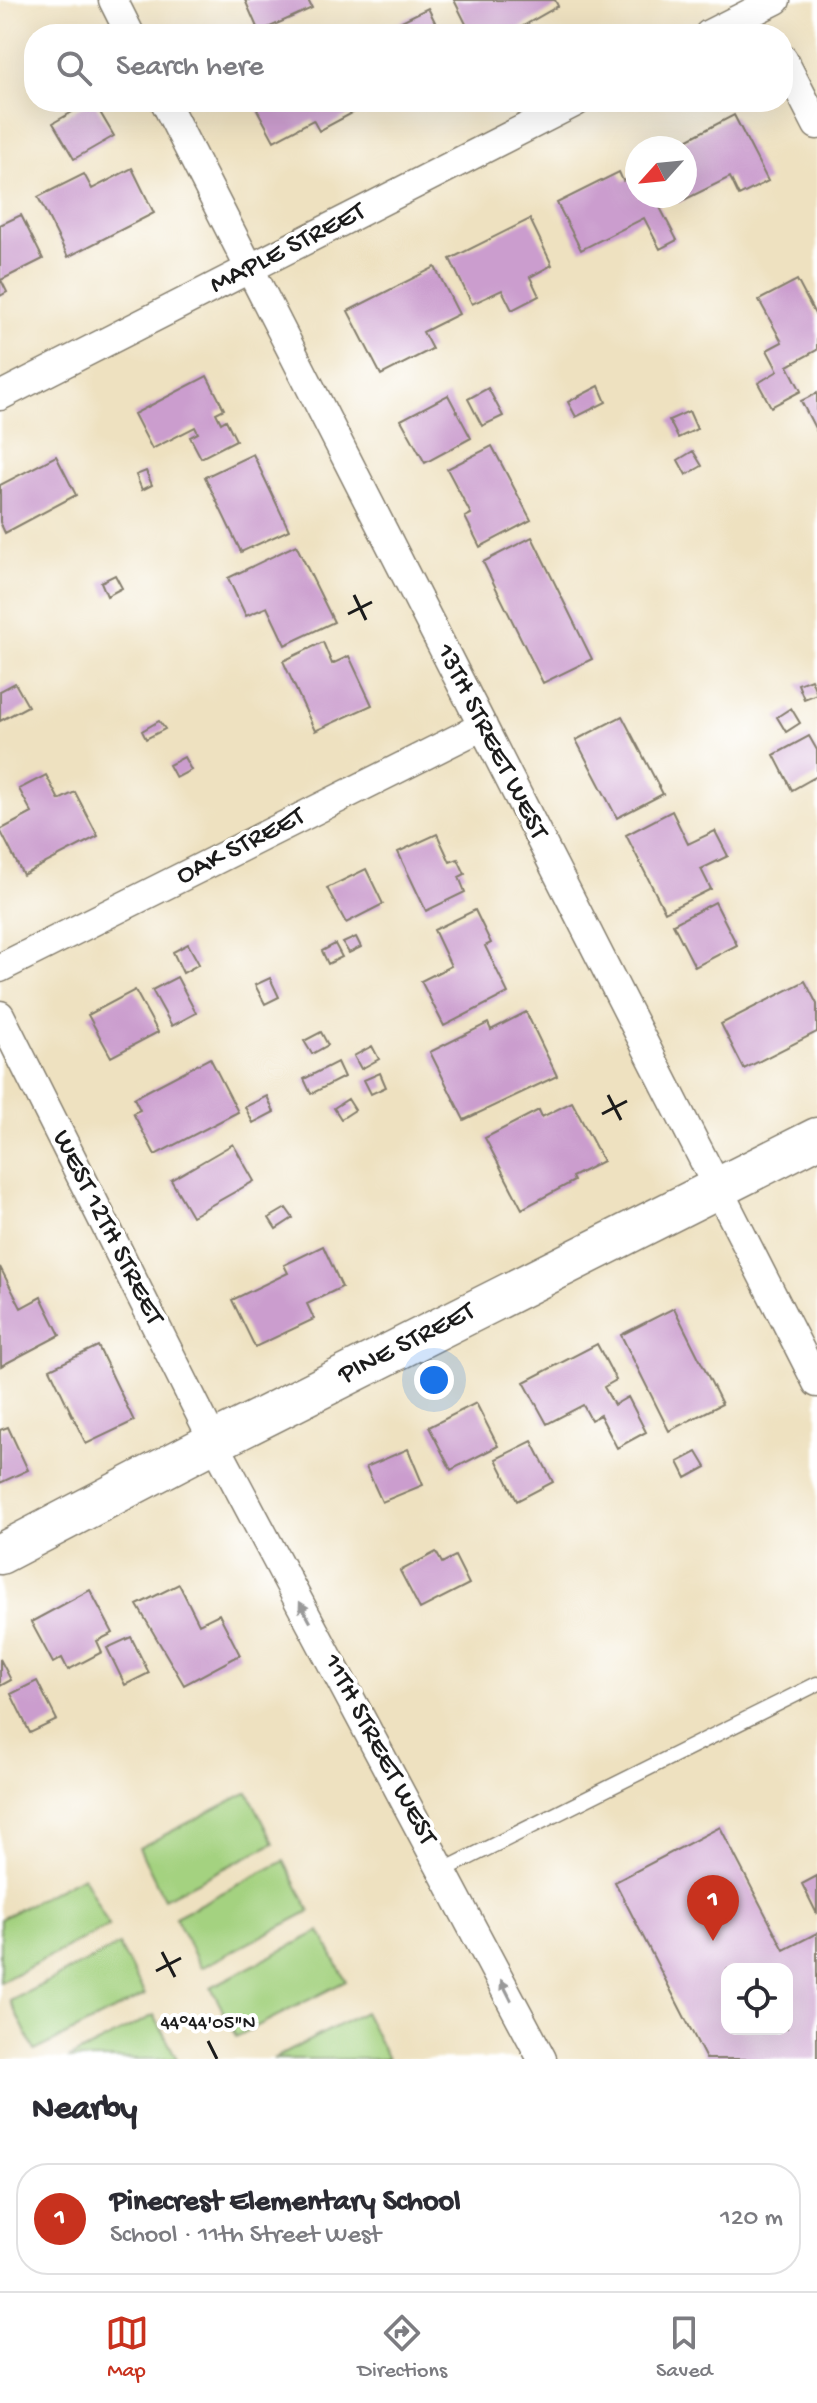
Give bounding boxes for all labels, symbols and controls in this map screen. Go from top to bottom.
search box [24,24,793,112]
icon: search [52,46,96,90]
text: Search here [116,51,264,86]
north arrow [625,136,697,208]
street label: MAPLE STREET [205,195,372,302]
street label: 13TH STREET WEST [427,638,555,846]
street label: OAK STREET [171,800,312,893]
street label: WEST 12TH STREET [44,1125,171,1332]
street label: PINE STREET [332,1295,482,1393]
your location [414,1360,454,1400]
one-way arrow [299,1600,312,1623]
street label: 11TH STREET WEST [314,1648,444,1852]
pin: 1 [687,1875,739,1941]
map controls [721,1963,793,2035]
button: locate [721,1963,793,2035]
one-way arrow [499,1978,513,2001]
text: 44°44'05"N [160,2013,256,2036]
text: Nearby [32,2091,137,2131]
text: Pinecrest Elementary School [110,2186,461,2221]
text: 1 [55,2204,65,2235]
text: 120 m [720,2204,783,2235]
text: School · 11th Street West [110,2221,381,2252]
tab: Map [105,2311,149,2385]
tab: Directions [358,2311,447,2385]
tab: Saved [656,2311,712,2385]

